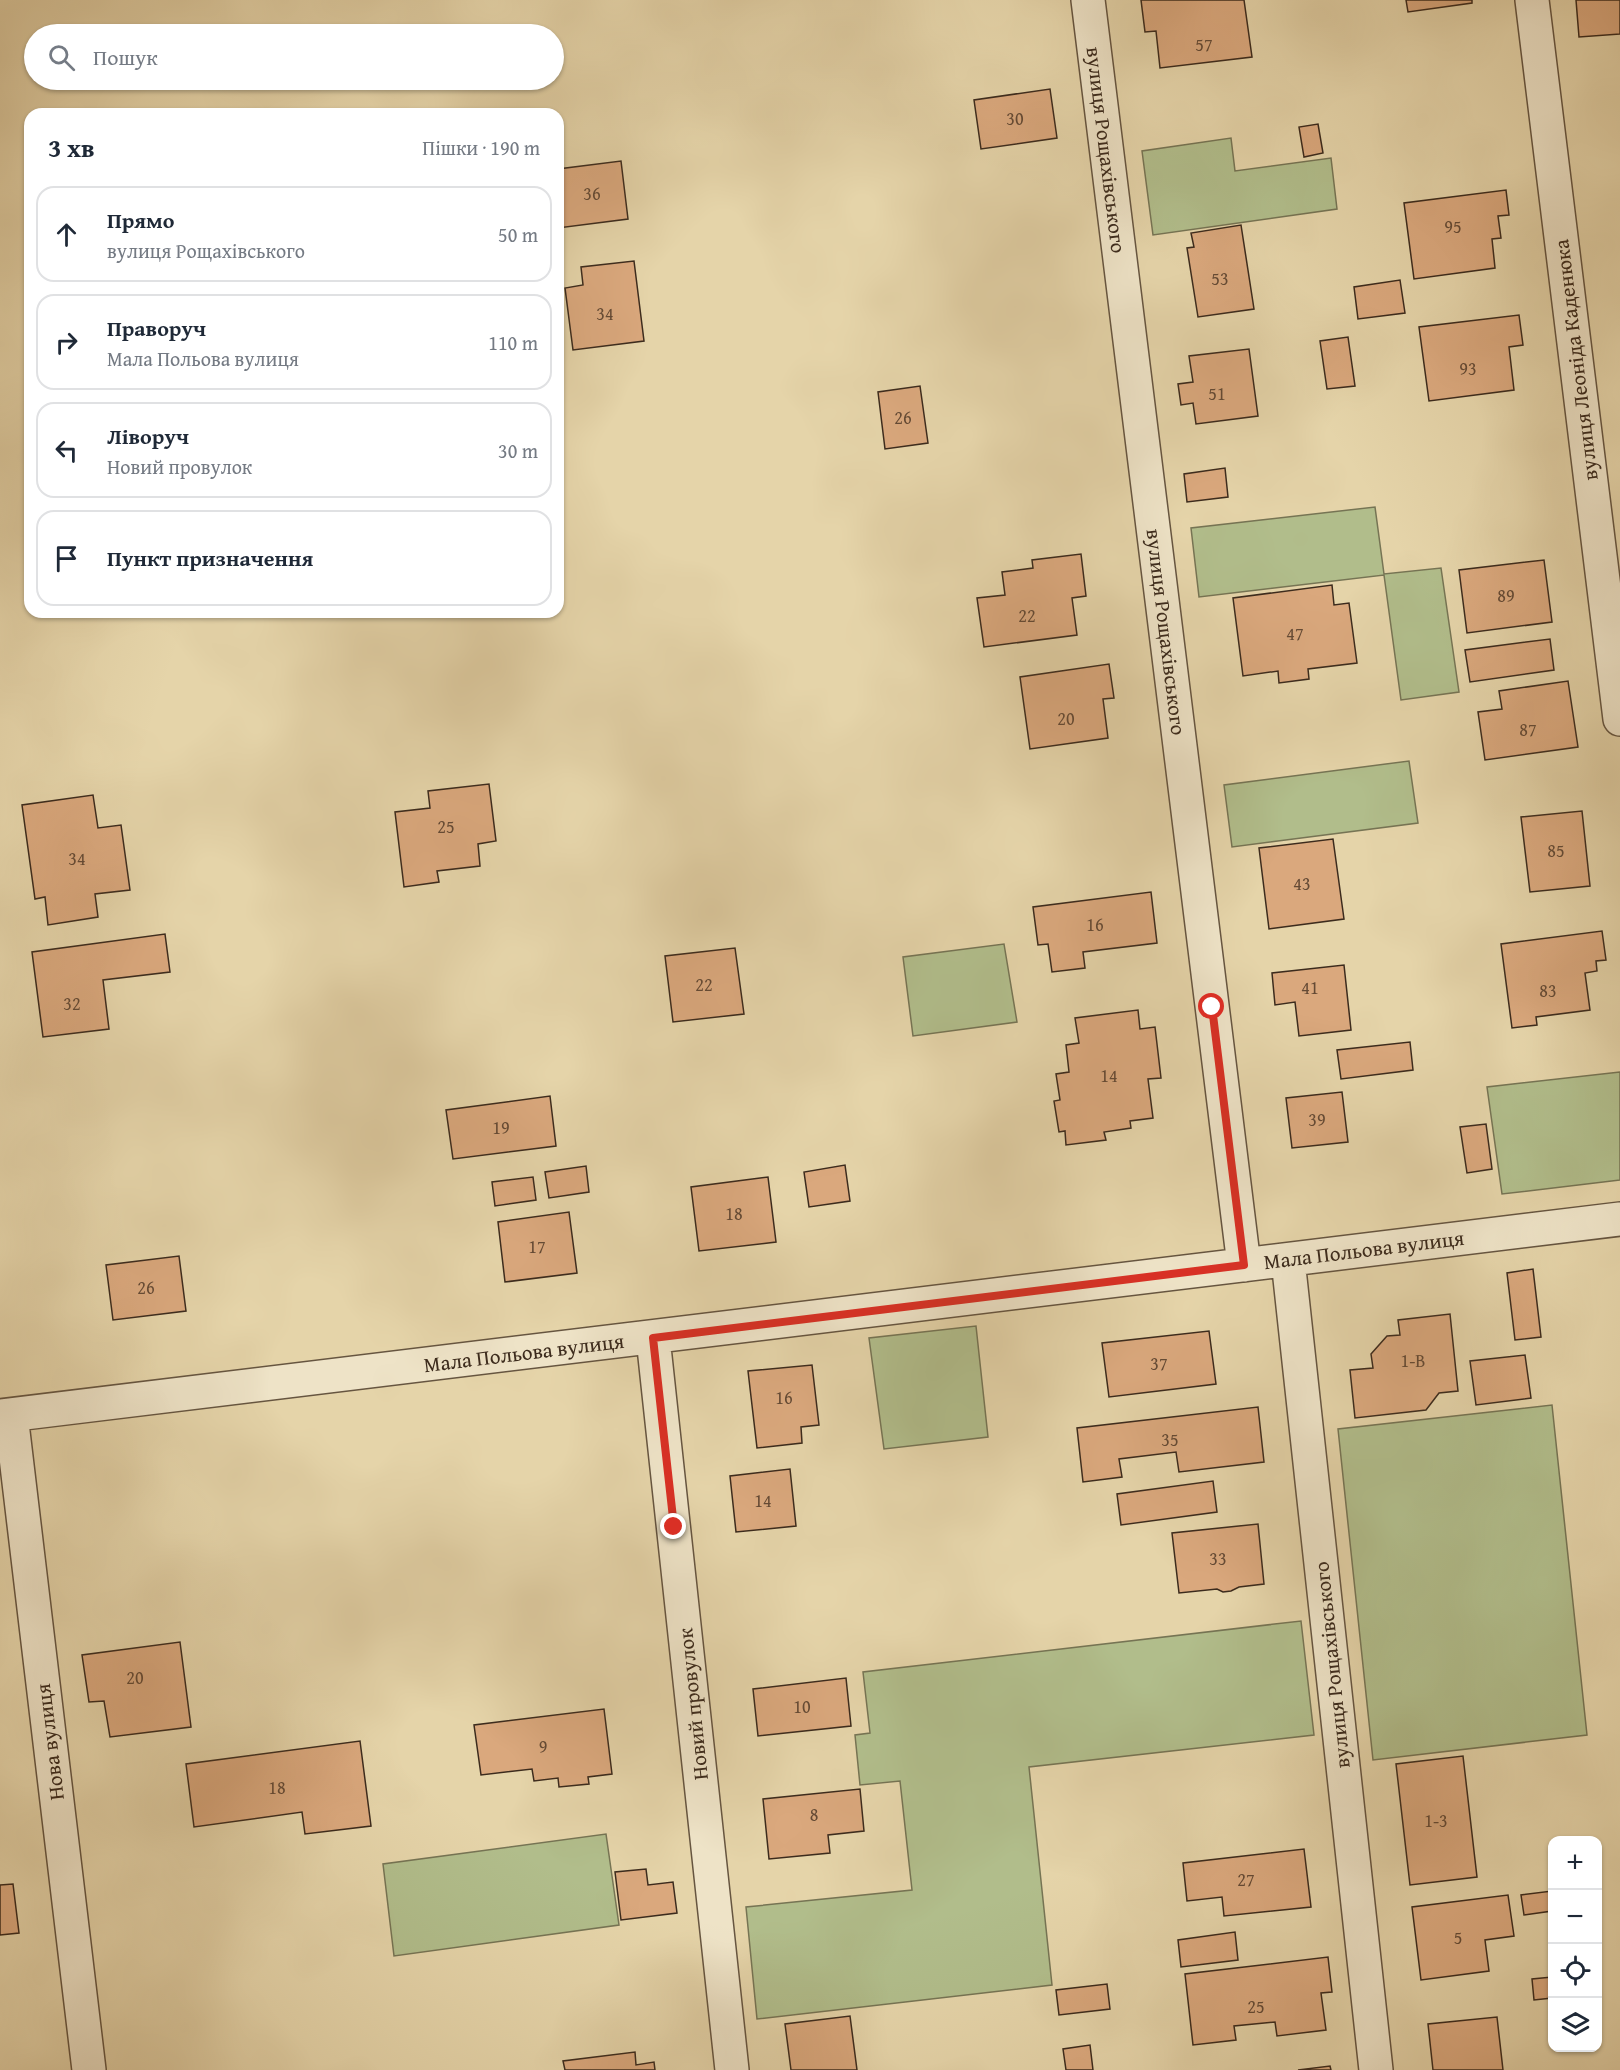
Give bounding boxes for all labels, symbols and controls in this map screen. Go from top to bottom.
search box [24,24,564,90]
house number: 57 [1195,31,1213,58]
icon: search [45,41,78,74]
text: Пошук [93,41,158,73]
street label: вулиця Рощахівського [1078,45,1135,255]
house number: 30 [1006,105,1024,132]
text: 3 хв [48,128,95,167]
text: Пішки · 190 m [422,133,540,162]
house number: 36 [583,180,601,207]
text: Прямо [107,204,174,236]
house number: 95 [1444,213,1462,240]
icon: ahead [50,218,83,251]
text: 50 m [498,220,538,249]
text: вулиця Рощахівського [107,236,305,265]
street label: вулиця Леоніда Каденюка [1545,238,1606,482]
house number: 53 [1211,265,1229,292]
house number: 34 [596,300,614,327]
text: Праворуч [107,312,206,344]
icon: right [50,326,83,359]
text: 110 m [488,328,538,357]
text: Мала Польова вулиця [107,344,299,373]
house number: 93 [1459,355,1477,382]
house number: 51 [1208,380,1226,407]
house number: 26 [894,404,912,431]
text: Ліворуч [107,420,189,452]
icon: left [50,434,83,467]
text: 30 m [498,436,538,465]
text: Новий провулок [107,452,252,481]
street label: вулиця Рощахівського [1138,527,1195,737]
icon: arrive [50,542,83,575]
text: Пункт призначення [107,542,313,574]
house number: 89 [1497,582,1515,609]
house number: 22 [1018,602,1036,629]
house number: 47 [1286,620,1304,647]
house number: 20 [1057,705,1075,732]
house number: 87 [1519,716,1537,743]
house number: 25 [437,813,455,840]
house number: 85 [1547,837,1565,864]
house number: 34 [68,845,86,872]
house number: 43 [1293,870,1311,897]
house number: 16 [1086,911,1104,938]
house number: 22 [695,971,713,998]
house number: 41 [1301,974,1319,1001]
house number: 83 [1539,977,1557,1004]
house number: 32 [63,990,81,1017]
route start [1198,993,1224,1019]
house number: 14 [1100,1062,1118,1089]
house number: 39 [1308,1106,1326,1133]
house number: 19 [492,1114,510,1141]
house number: 18 [725,1200,743,1227]
street label: Мала Польова вулиця [1262,1222,1466,1277]
house number: 17 [528,1233,546,1260]
house number: 26 [137,1274,155,1301]
street label: Мала Польова вулиця [422,1325,626,1380]
house number: 1-В [1400,1347,1426,1374]
house number: 37 [1150,1350,1168,1377]
house number: 16 [775,1384,793,1411]
house number: 35 [1161,1426,1179,1453]
house number: 14 [754,1487,772,1514]
route end [660,1513,686,1539]
house number: 33 [1209,1545,1227,1572]
street label: вулиця Рощахівського [1305,1560,1358,1770]
street label: Новий провулок [669,1627,716,1782]
house number: 20 [126,1664,144,1691]
street label: Нова вулиця [27,1682,72,1802]
house number: 10 [793,1693,811,1720]
house number: 9 [539,1733,547,1760]
house number: 18 [268,1774,286,1801]
house number: 8 [810,1801,818,1828]
house number: 1-3 [1424,1807,1448,1834]
map controls [1548,1836,1602,2052]
button: + [1548,1836,1602,1890]
house number: 27 [1237,1866,1255,1893]
button: − [1548,1890,1602,1944]
house number: 5 [1454,1924,1462,1951]
button: locate [1548,1944,1602,1998]
house number: 25 [1247,1993,1265,2020]
button: layers [1548,1998,1602,2052]

